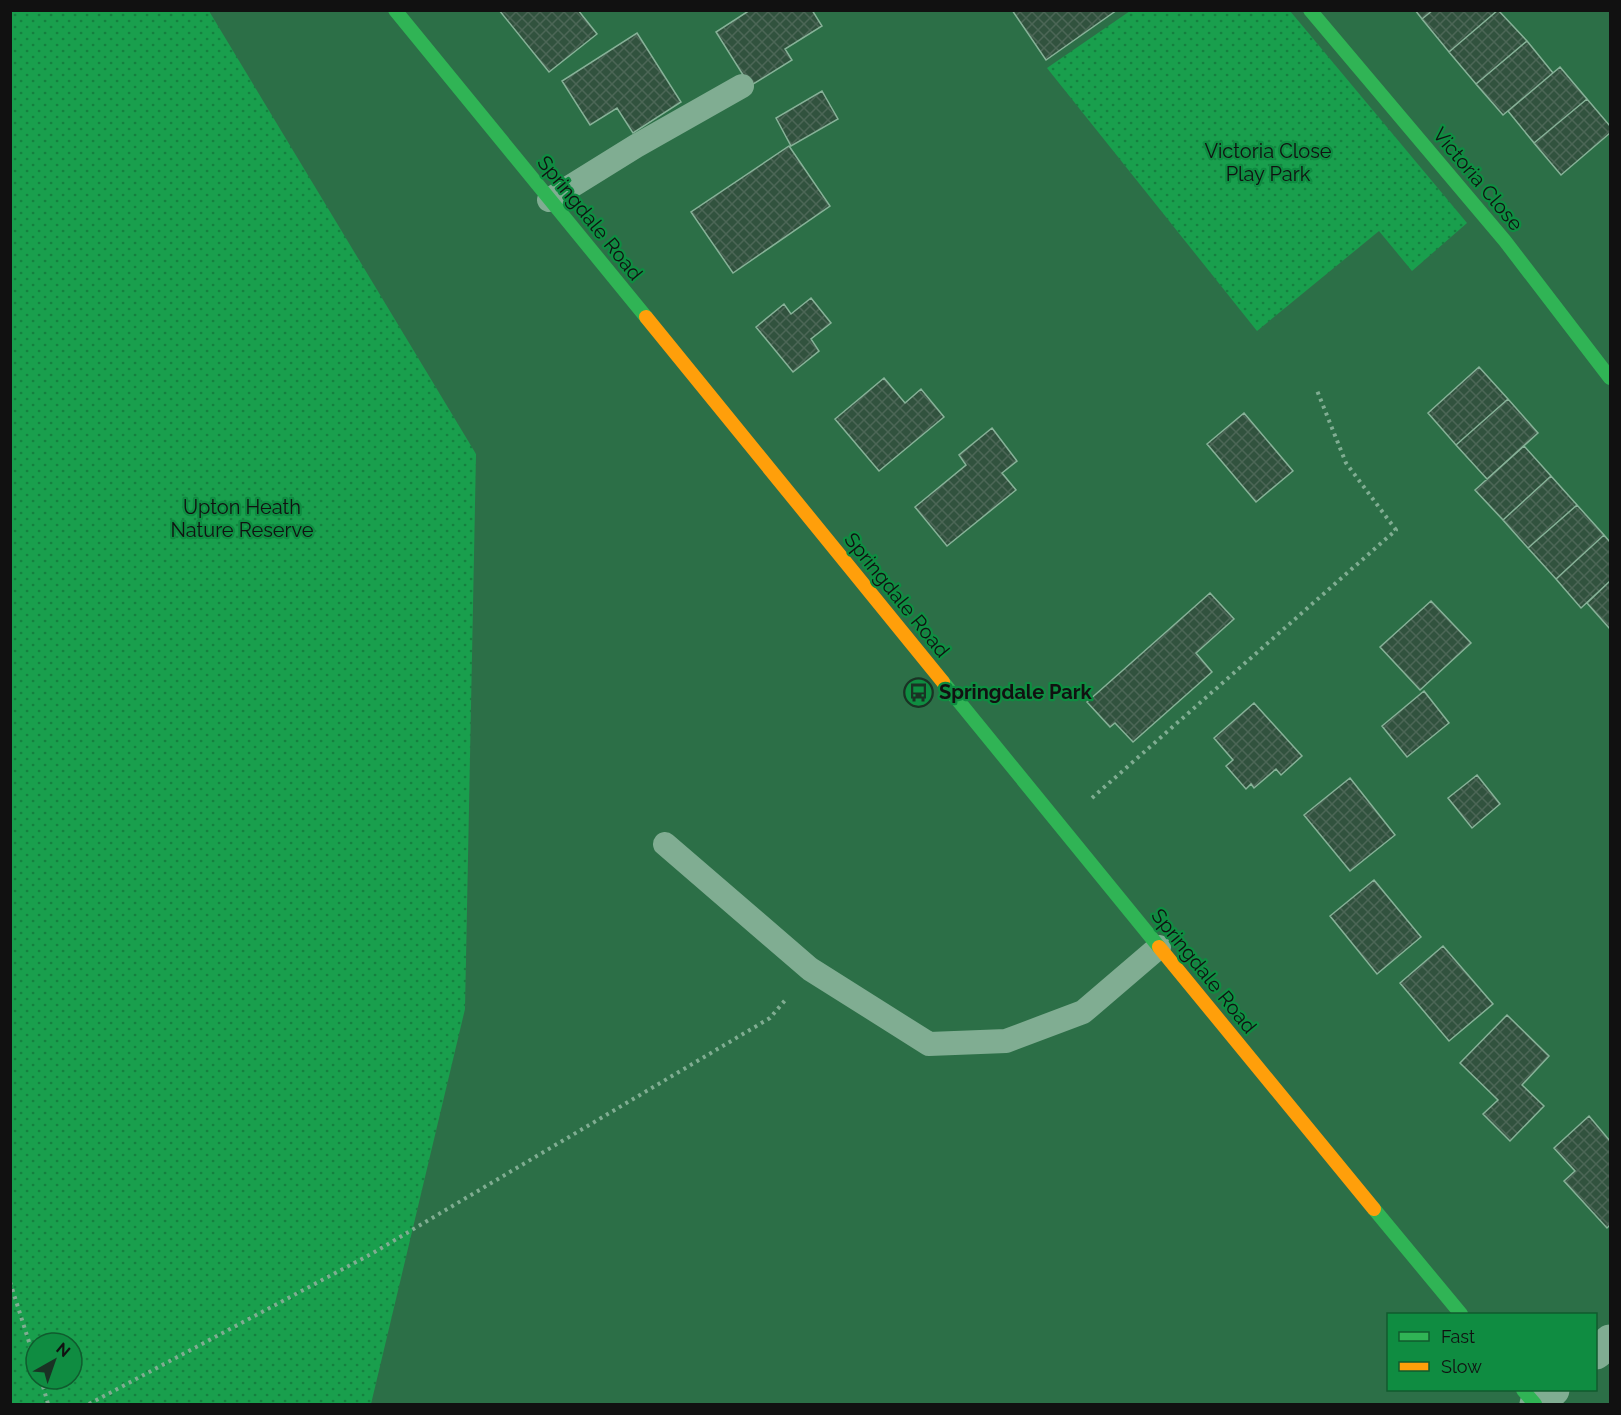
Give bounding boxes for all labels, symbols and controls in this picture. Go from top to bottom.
street label: Victoria Close [1428,123,1528,236]
park label: Victoria Close Play Park [1204,139,1332,186]
street label: Springdale Road [532,151,648,285]
park label: Upton Heath Nature Reserve [170,495,314,542]
street label: Springdale Road [839,528,955,662]
bus stop icon: Springdale Park [902,676,934,708]
place label: Springdale Park [939,680,1093,704]
street label: Springdale Road [1146,904,1262,1038]
legend [1387,1313,1597,1391]
text: Fast [1441,1326,1475,1347]
north arrow [24,1331,84,1391]
text: N [53,1339,74,1361]
text: Slow [1441,1356,1482,1377]

